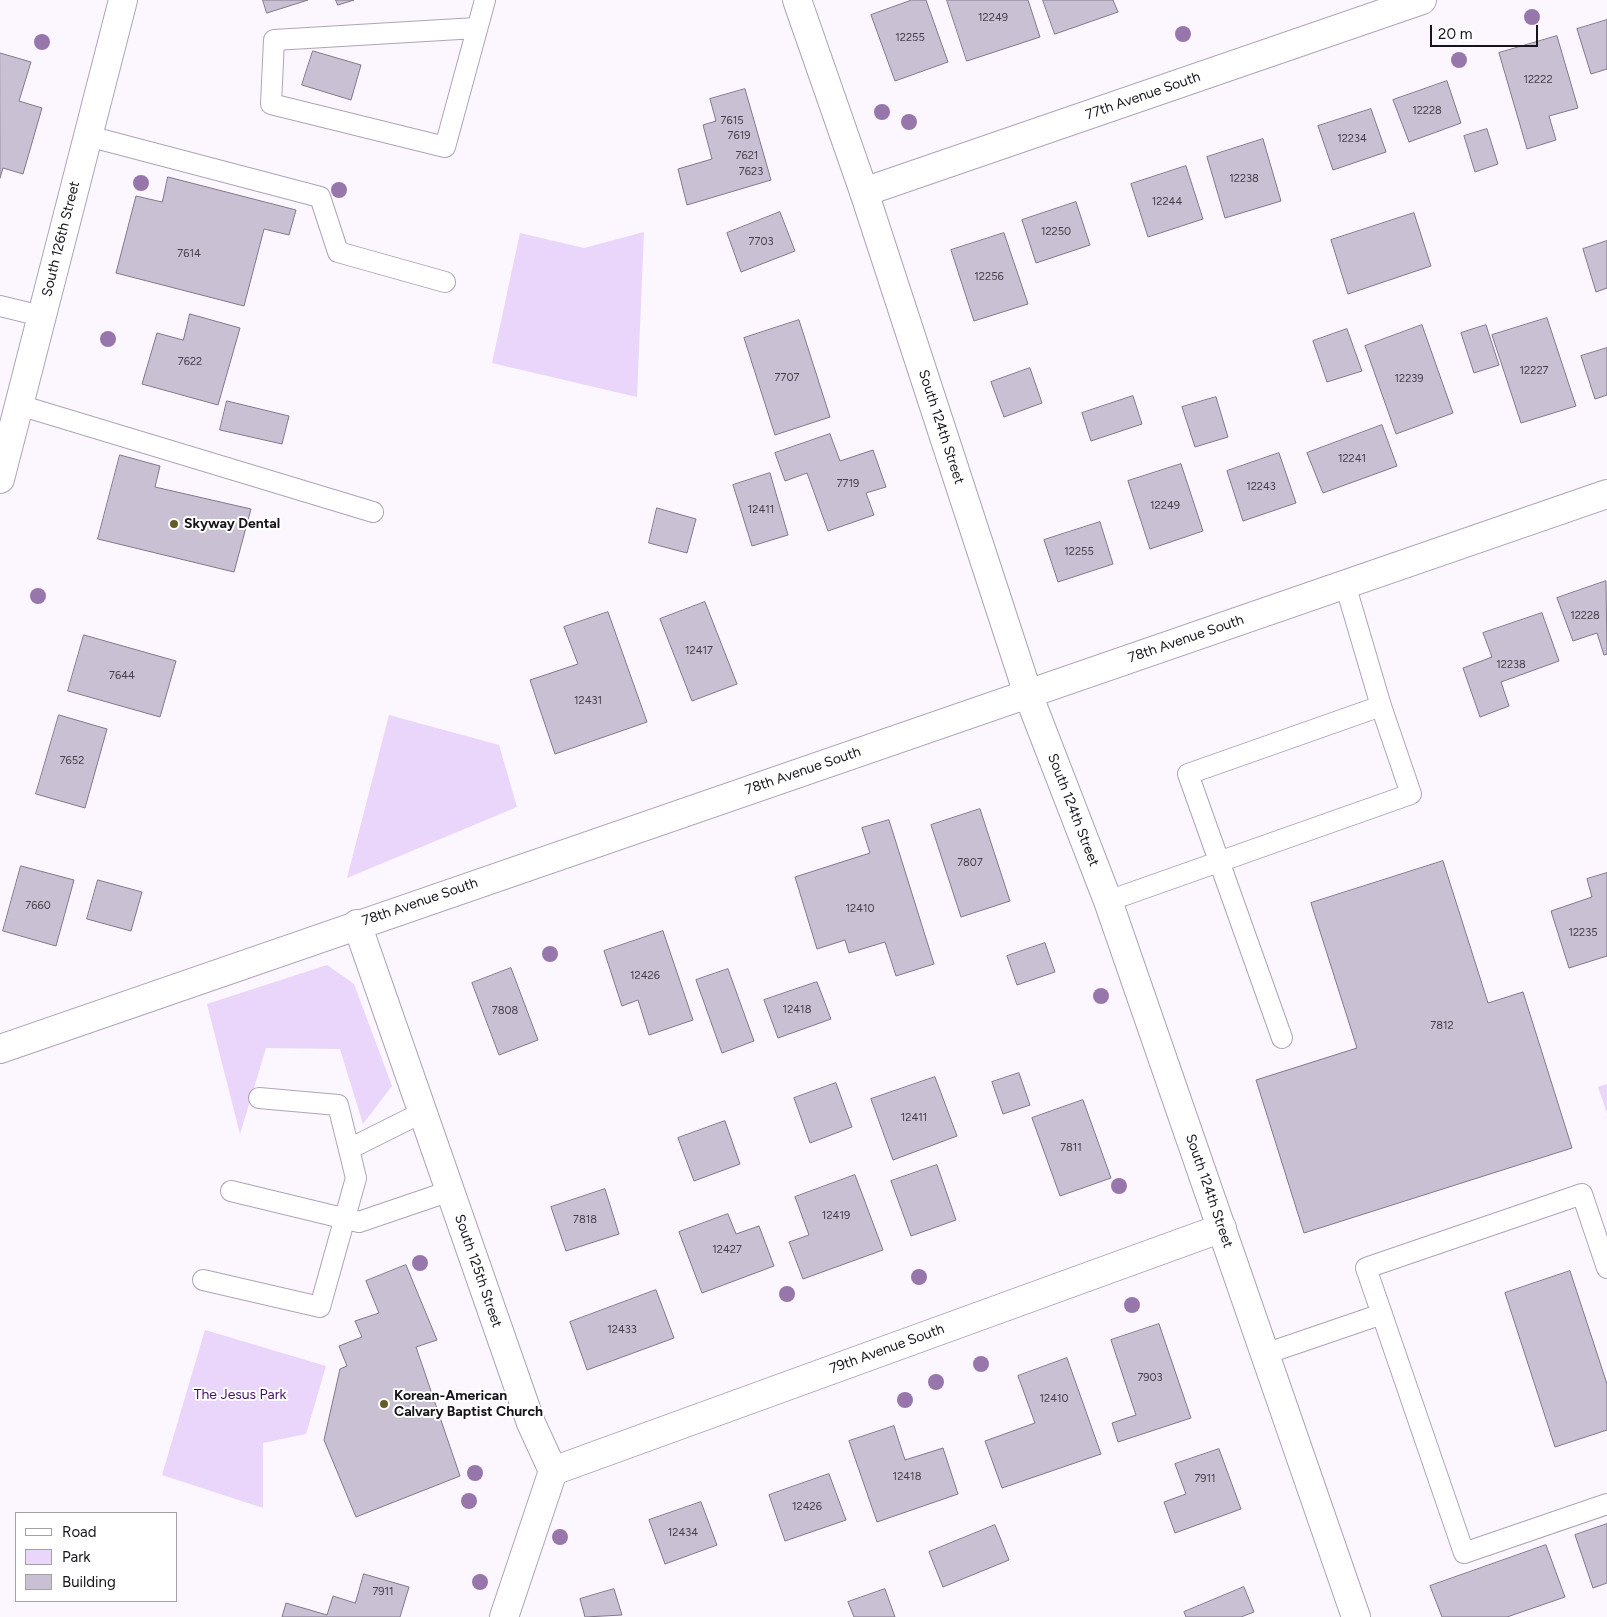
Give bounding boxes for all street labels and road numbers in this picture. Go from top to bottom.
street label: 77th Avenue South [1084,69,1202,123]
street label: South 126th Street [39,180,83,298]
street label: South 124th Street [915,368,967,486]
street label: 78th Avenue South [1126,611,1246,667]
street label: 78th Avenue South [743,743,863,799]
street label: South 124th Street [1044,751,1102,869]
street label: 78th Avenue South [360,874,480,930]
street label: South 124th Street [1182,1132,1236,1250]
street label: South 125th Street [451,1212,505,1330]
street label: 79th Avenue South [828,1321,946,1377]

